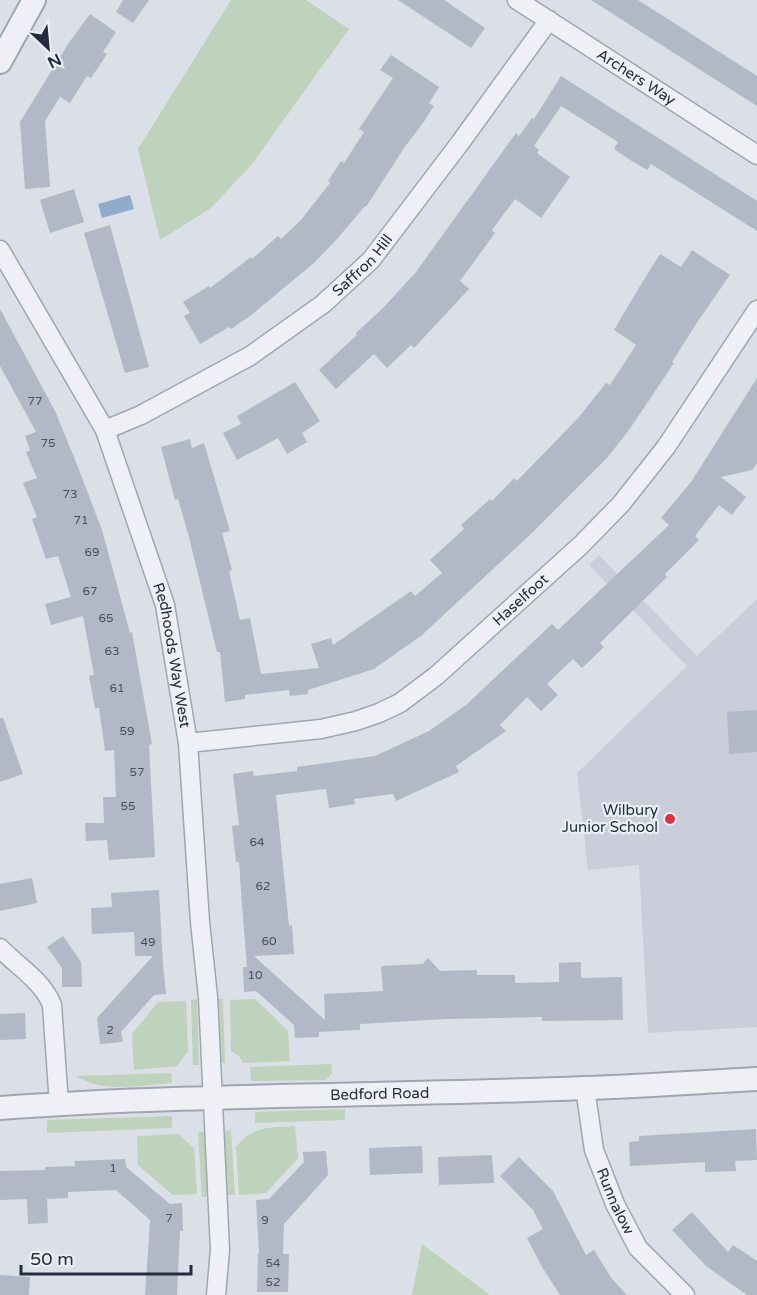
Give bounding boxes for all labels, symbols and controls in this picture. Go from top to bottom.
north arrow [18,18,78,78]
street label: Archers Way [594,45,679,109]
text: N [44,49,64,72]
street label: Saffron Hill [329,231,396,300]
house number: 77 [27,394,43,408]
house number: 75 [40,436,56,450]
house number: 73 [62,487,78,501]
house number: 71 [73,513,89,527]
house number: 69 [84,545,100,559]
street label: Haselfoot [489,570,552,629]
street label: Redhoods Way West [149,580,194,729]
house number: 67 [82,584,98,598]
house number: 65 [98,611,114,625]
house number: 63 [104,644,120,658]
house number: 61 [109,681,125,695]
house number: 59 [119,724,135,738]
house number: 57 [129,765,145,779]
house number: 55 [120,799,136,813]
place label: Wilbury Junior School [562,801,658,836]
marker: Wilbury Junior School [663,812,677,826]
house number: 64 [249,835,265,849]
house number: 62 [255,879,271,893]
house number: 60 [261,934,277,948]
house number: 49 [140,935,156,949]
house number: 10 [247,968,263,982]
house number: 2 [106,1023,114,1037]
street label: Bedford Road [330,1084,430,1104]
house number: 1 [109,1161,117,1175]
street label: Runnalow [593,1165,638,1238]
house number: 7 [165,1211,173,1225]
house number: 9 [261,1213,269,1227]
scale bar [21,1238,190,1276]
text: 50 m [30,1248,74,1270]
house number: 54 [265,1256,281,1270]
house number: 52 [265,1275,281,1289]

